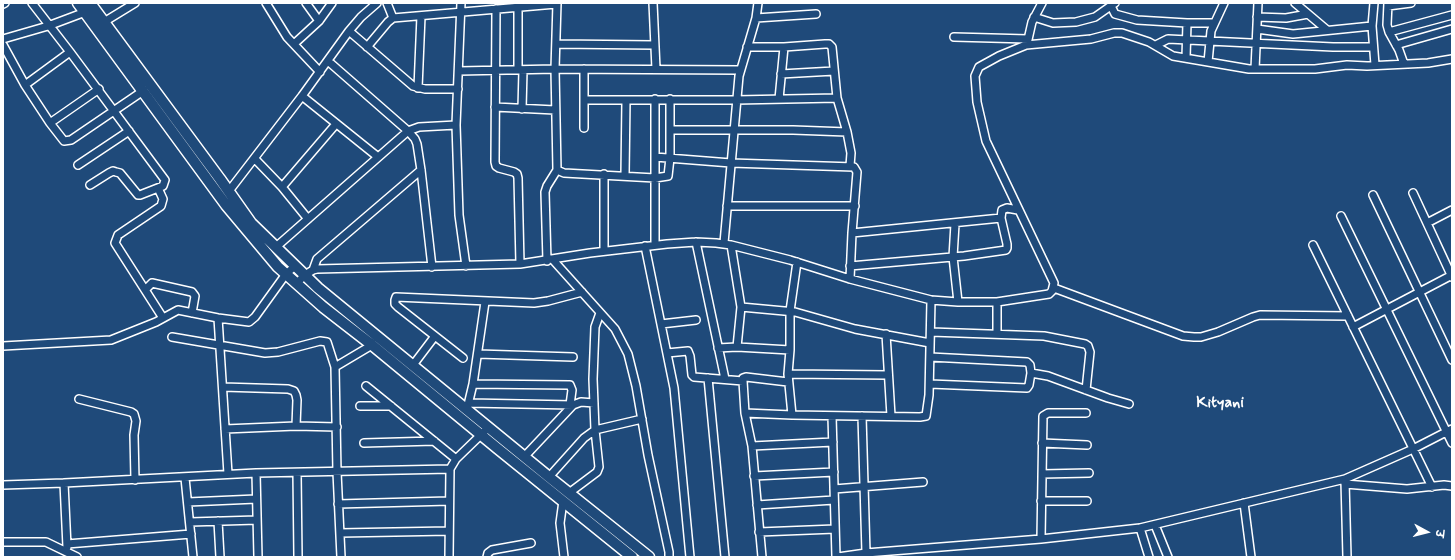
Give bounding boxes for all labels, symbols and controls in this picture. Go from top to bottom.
district label: Kityani [1196,394,1244,414]
north arrow [1407,512,1447,552]
text: उ [1432,529,1446,538]

